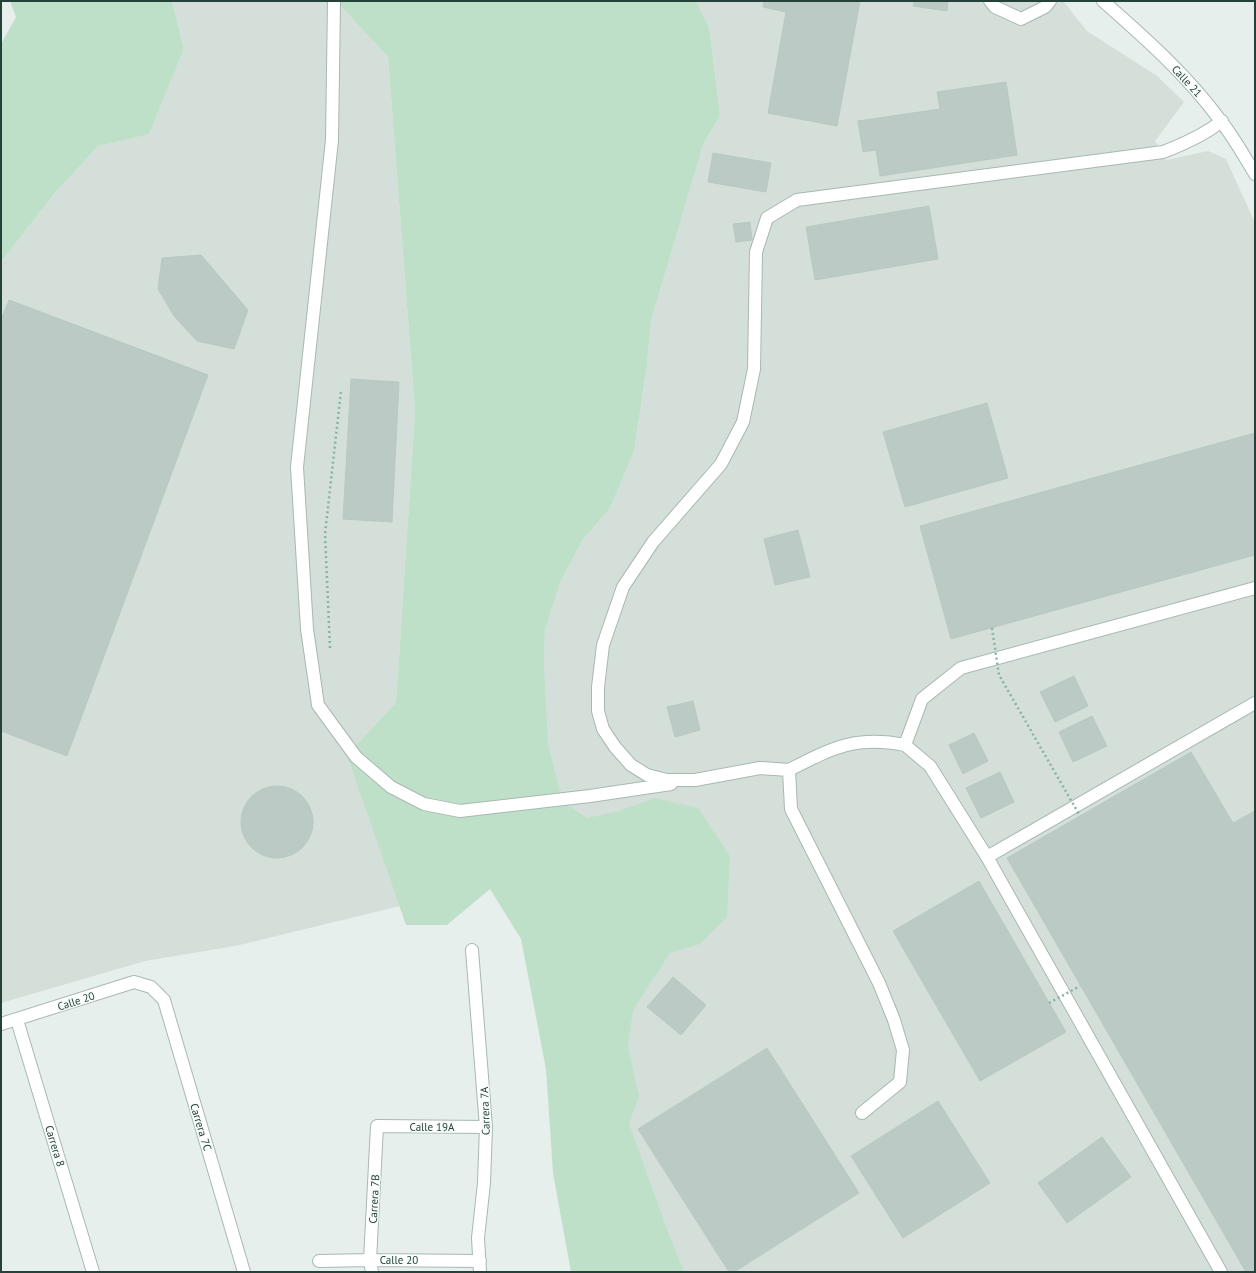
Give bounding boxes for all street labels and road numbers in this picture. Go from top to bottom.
street label: Calle 21 [1169,62,1205,100]
street label: Calle 20 [56,988,96,1014]
street label: Carrera 7A [477,1086,493,1136]
street label: Carrera 7C [187,1102,215,1152]
street label: Calle 19A [410,1120,455,1134]
street label: Carrera 8 [42,1124,68,1168]
street label: Carrera 7B [366,1174,382,1224]
street label: Calle 20 [380,1253,418,1267]

